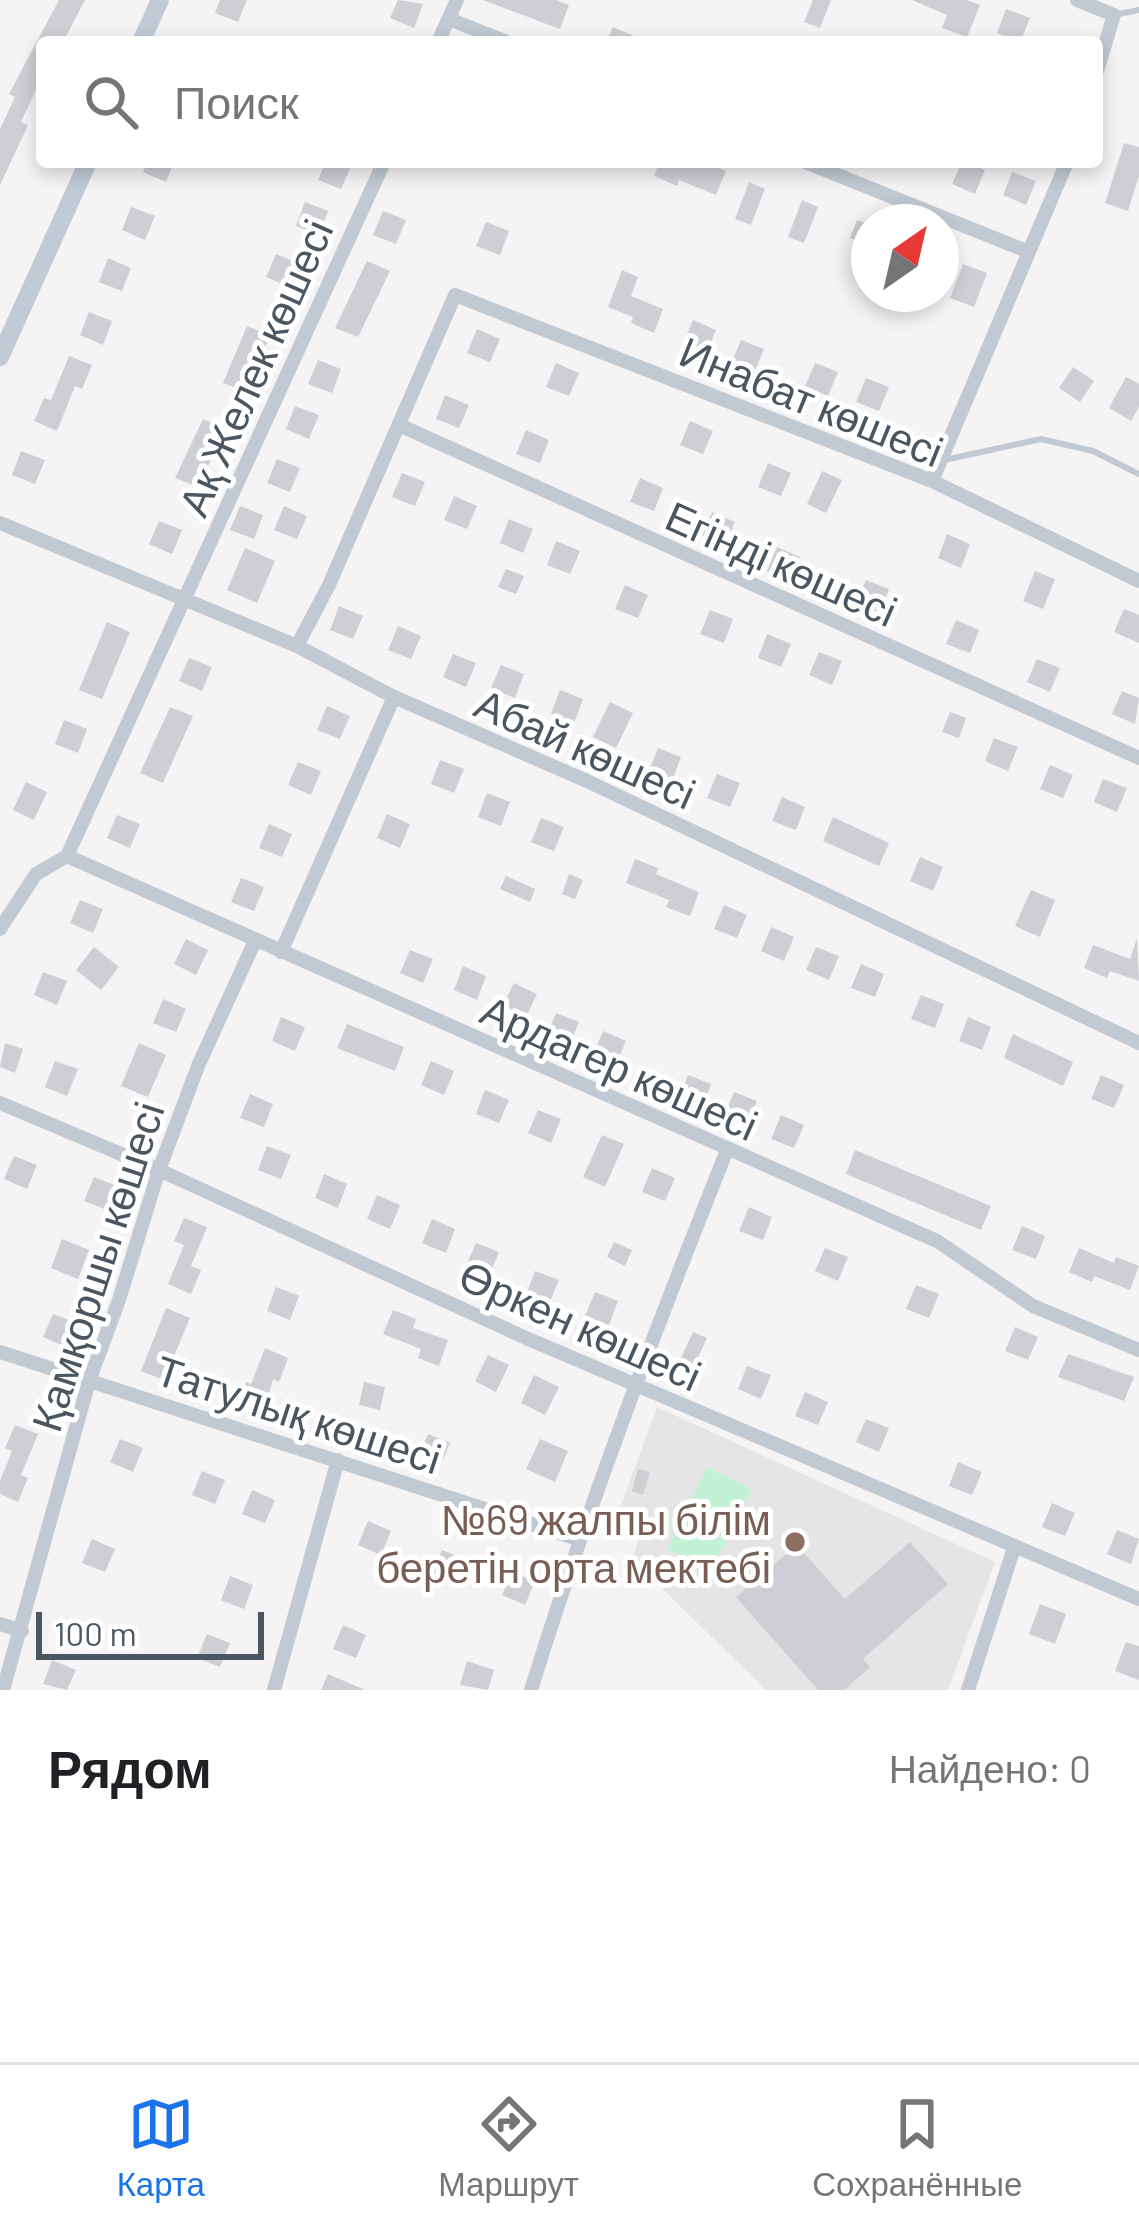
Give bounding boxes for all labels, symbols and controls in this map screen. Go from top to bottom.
search box [36,36,1103,168]
icon: search [78,69,144,135]
text: Поиск [174,74,299,128]
north arrow [851,204,959,312]
street label: Ақ Желек көшесі [166,211,343,523]
street label: Инабат көшесі [673,325,951,475]
street label: Егінді көшесі [659,489,905,636]
street label: Абай көшесі [468,676,704,818]
street label: Ардагер көшесі [474,983,766,1150]
street label: Қамқоршы көшесі [19,1095,174,1437]
street label: Өркен көшесі [452,1248,709,1400]
street label: Татулық көшесі [150,1343,448,1484]
place label: №69 жалпы білім беретін орта мектебі [376,1493,771,1592]
marker: №69 жалпы білім беретін орта мектебі [782,1529,808,1555]
scale bar [36,1606,264,1659]
text: 100 m [54,1613,137,1653]
text: Рядом [48,1737,212,1798]
text: Найдено: 0 [889,1744,1091,1791]
tab: Карта [117,2091,205,2204]
tab: Маршрут [438,2091,579,2204]
tab: Сохранённые [812,2091,1022,2204]

